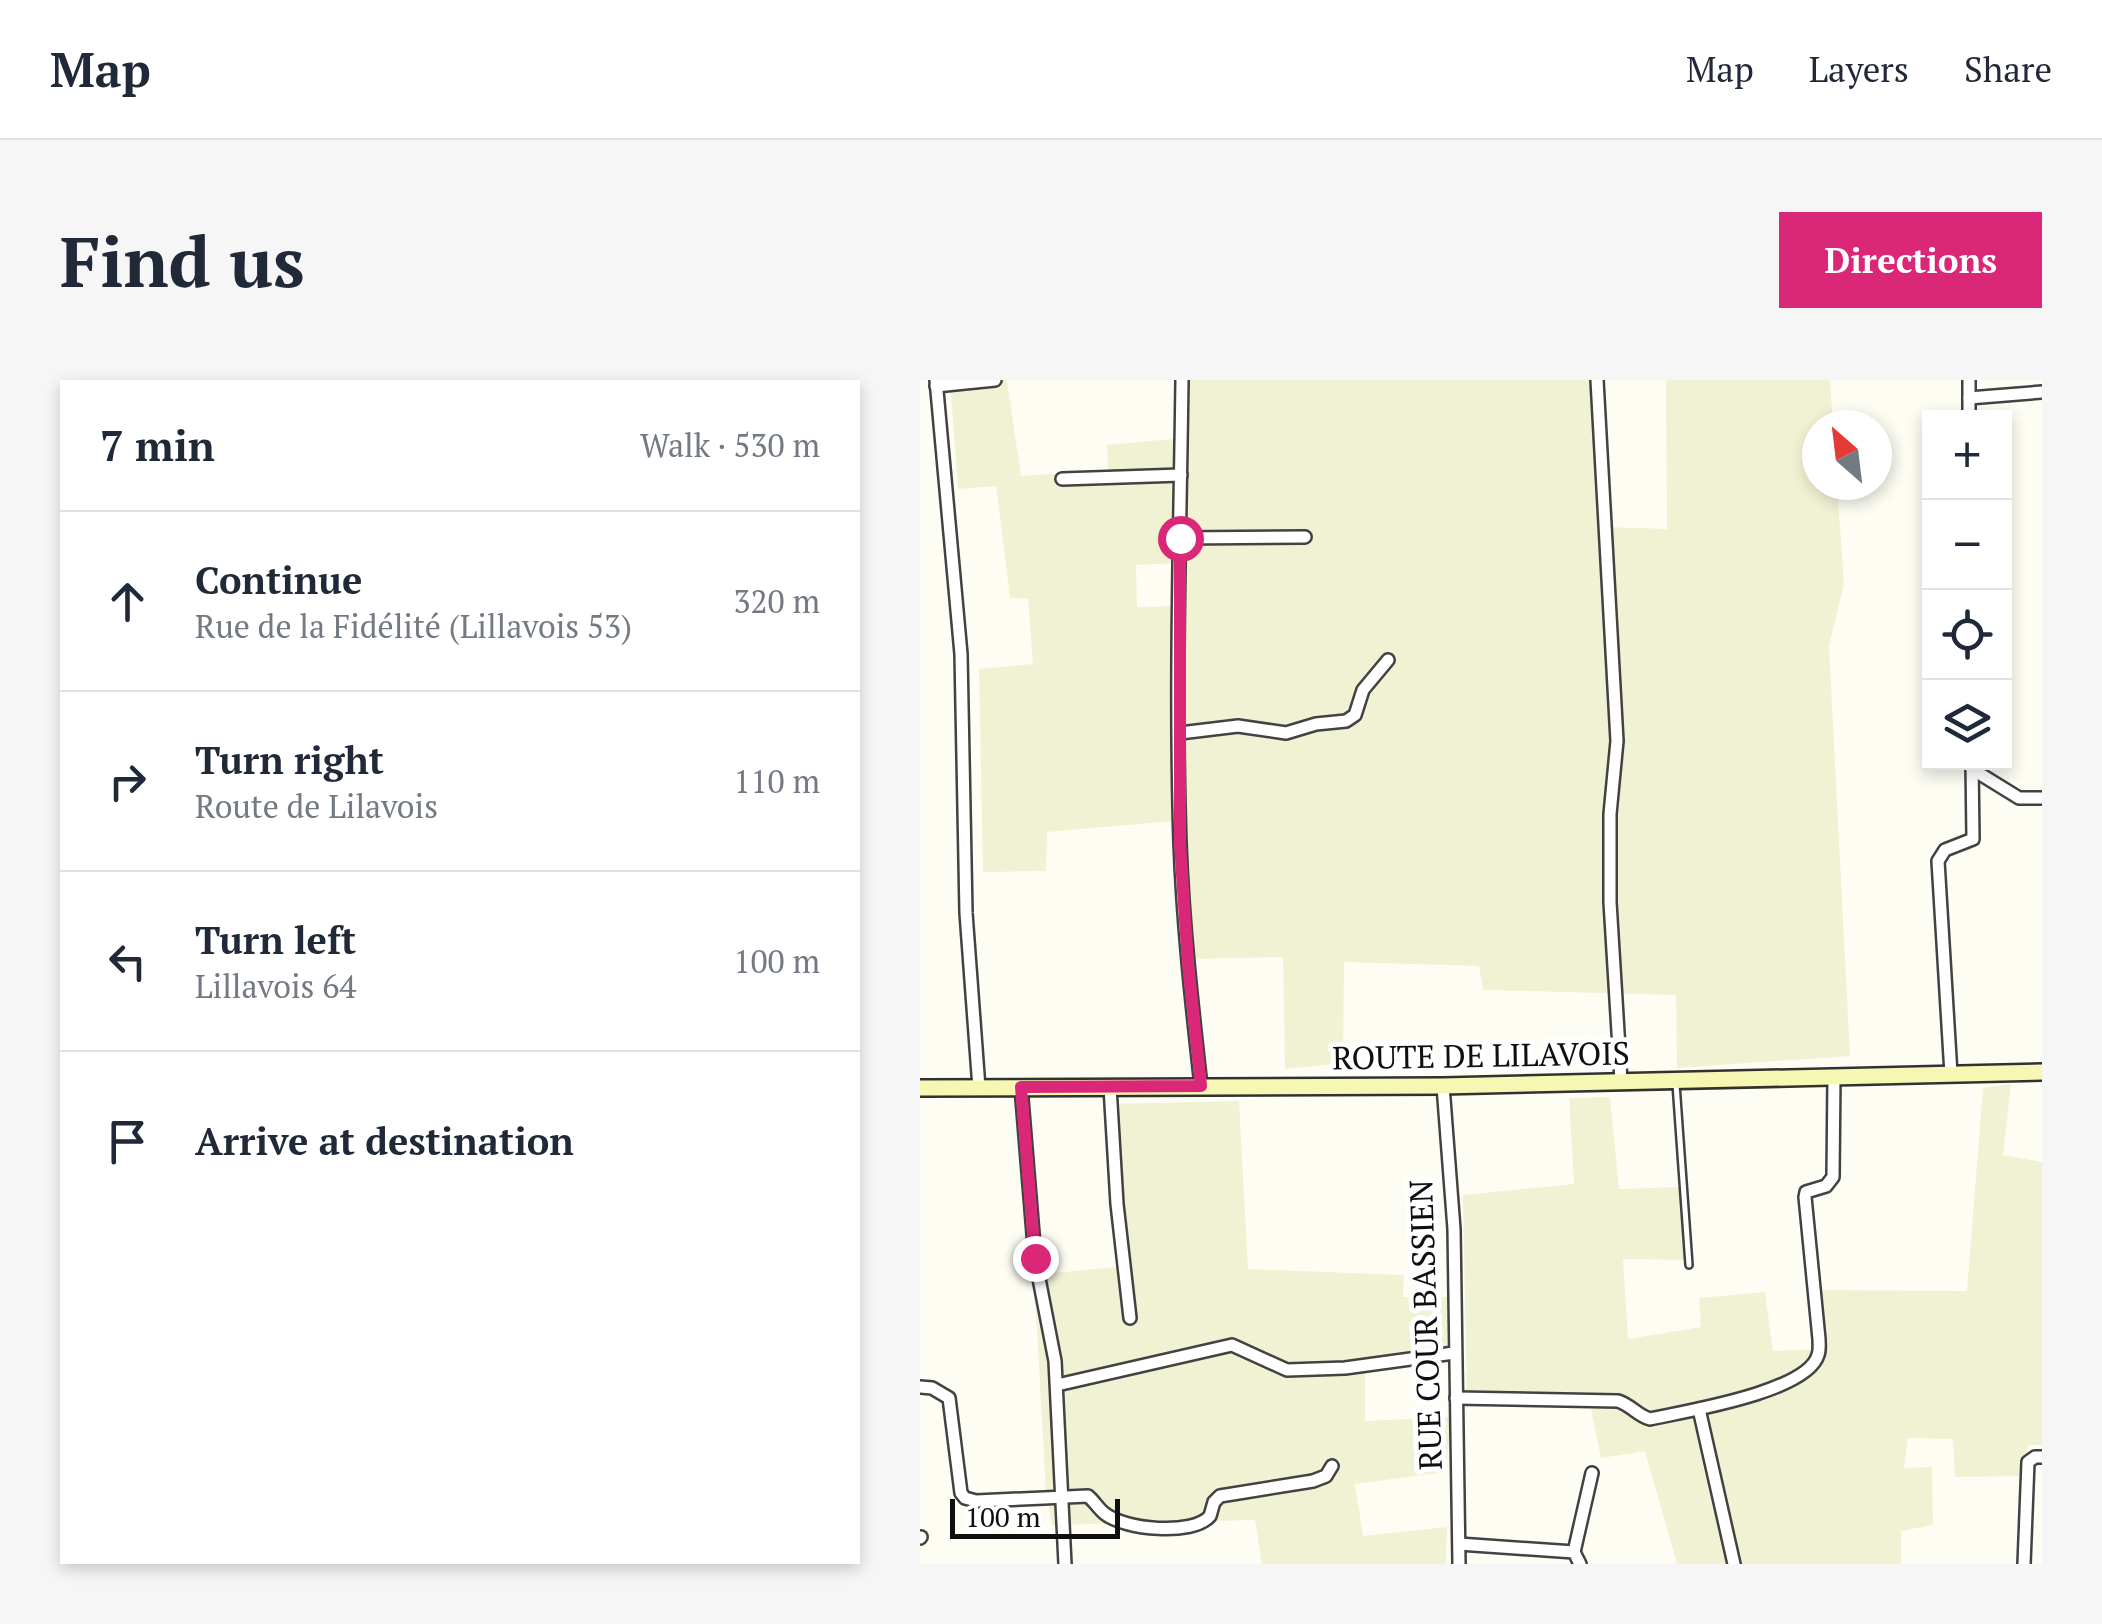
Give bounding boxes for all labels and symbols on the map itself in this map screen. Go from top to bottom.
north arrow [1802,410,1892,500]
route start [1158,516,1204,562]
street label: ROUTE DE LILAVOIS [1332,1031,1630,1079]
street label: RUE COUR BASSIEN [1399,1179,1451,1471]
route end [1013,1236,1059,1282]
scale bar [950,1494,1120,1538]

